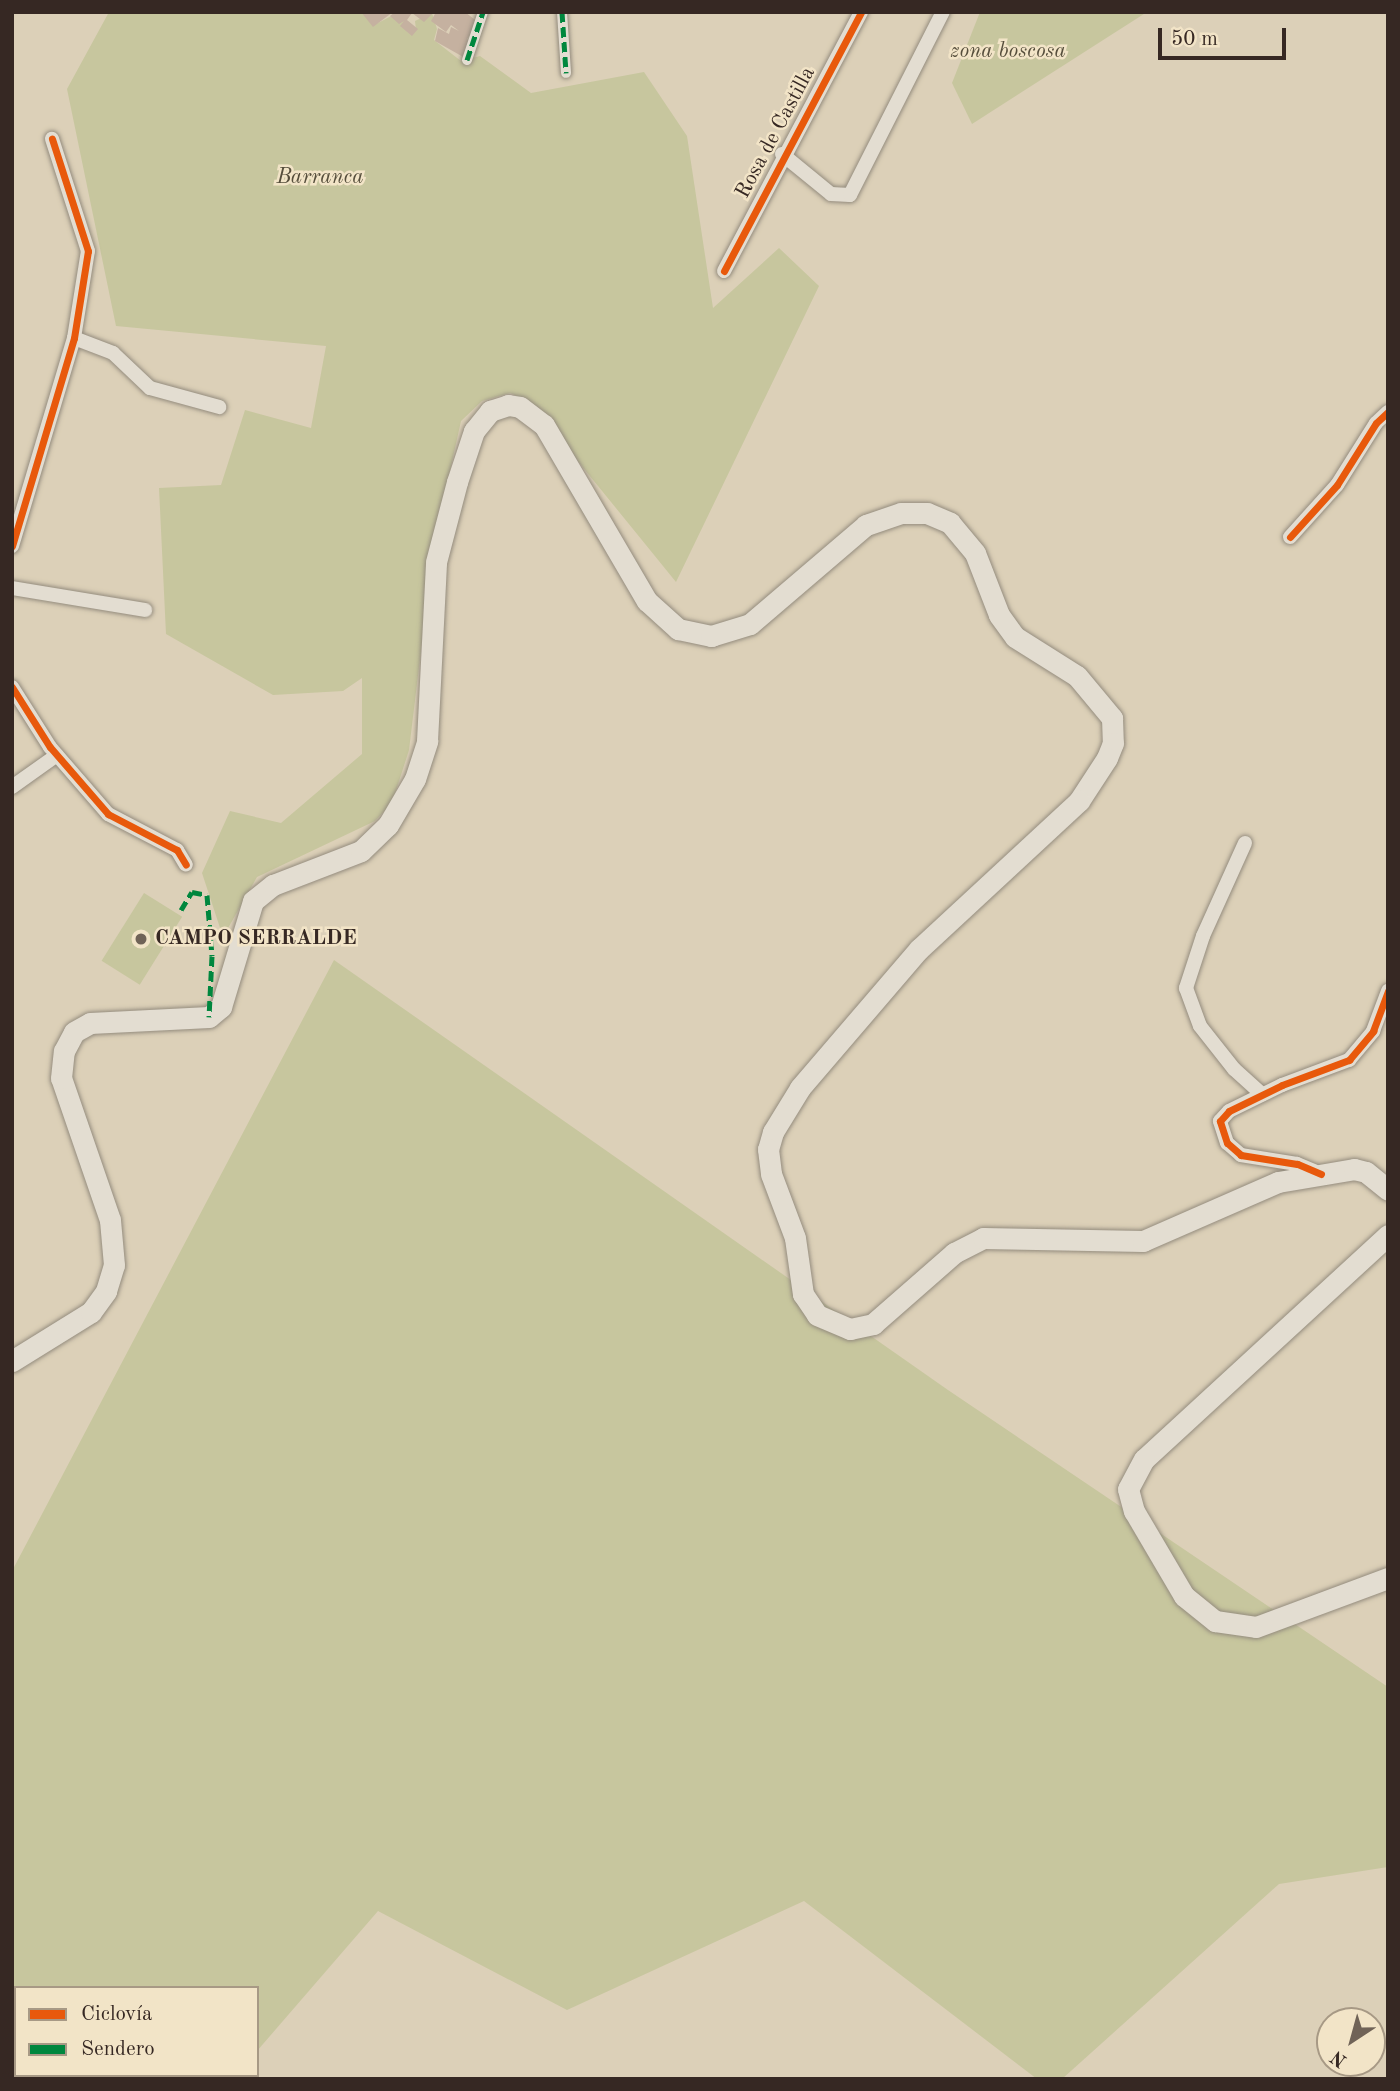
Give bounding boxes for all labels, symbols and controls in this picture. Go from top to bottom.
scale bar [1162,14,1290,58]
text: 50 m [1171,29,1218,50]
park label: zona boscosa [950,39,1066,65]
street label: Rosa de Castilla [731,63,821,203]
park label: Barranca [276,165,364,191]
place label: CAMPO SERRALDE [155,926,357,952]
marker: CAMPO SERRALDE [133,931,149,947]
legend [14,1986,259,2077]
text: Ciclovía [81,2004,152,2025]
north arrow [1316,2007,1386,2077]
text: Sendero [81,2039,155,2060]
text: N [1328,2046,1351,2070]

